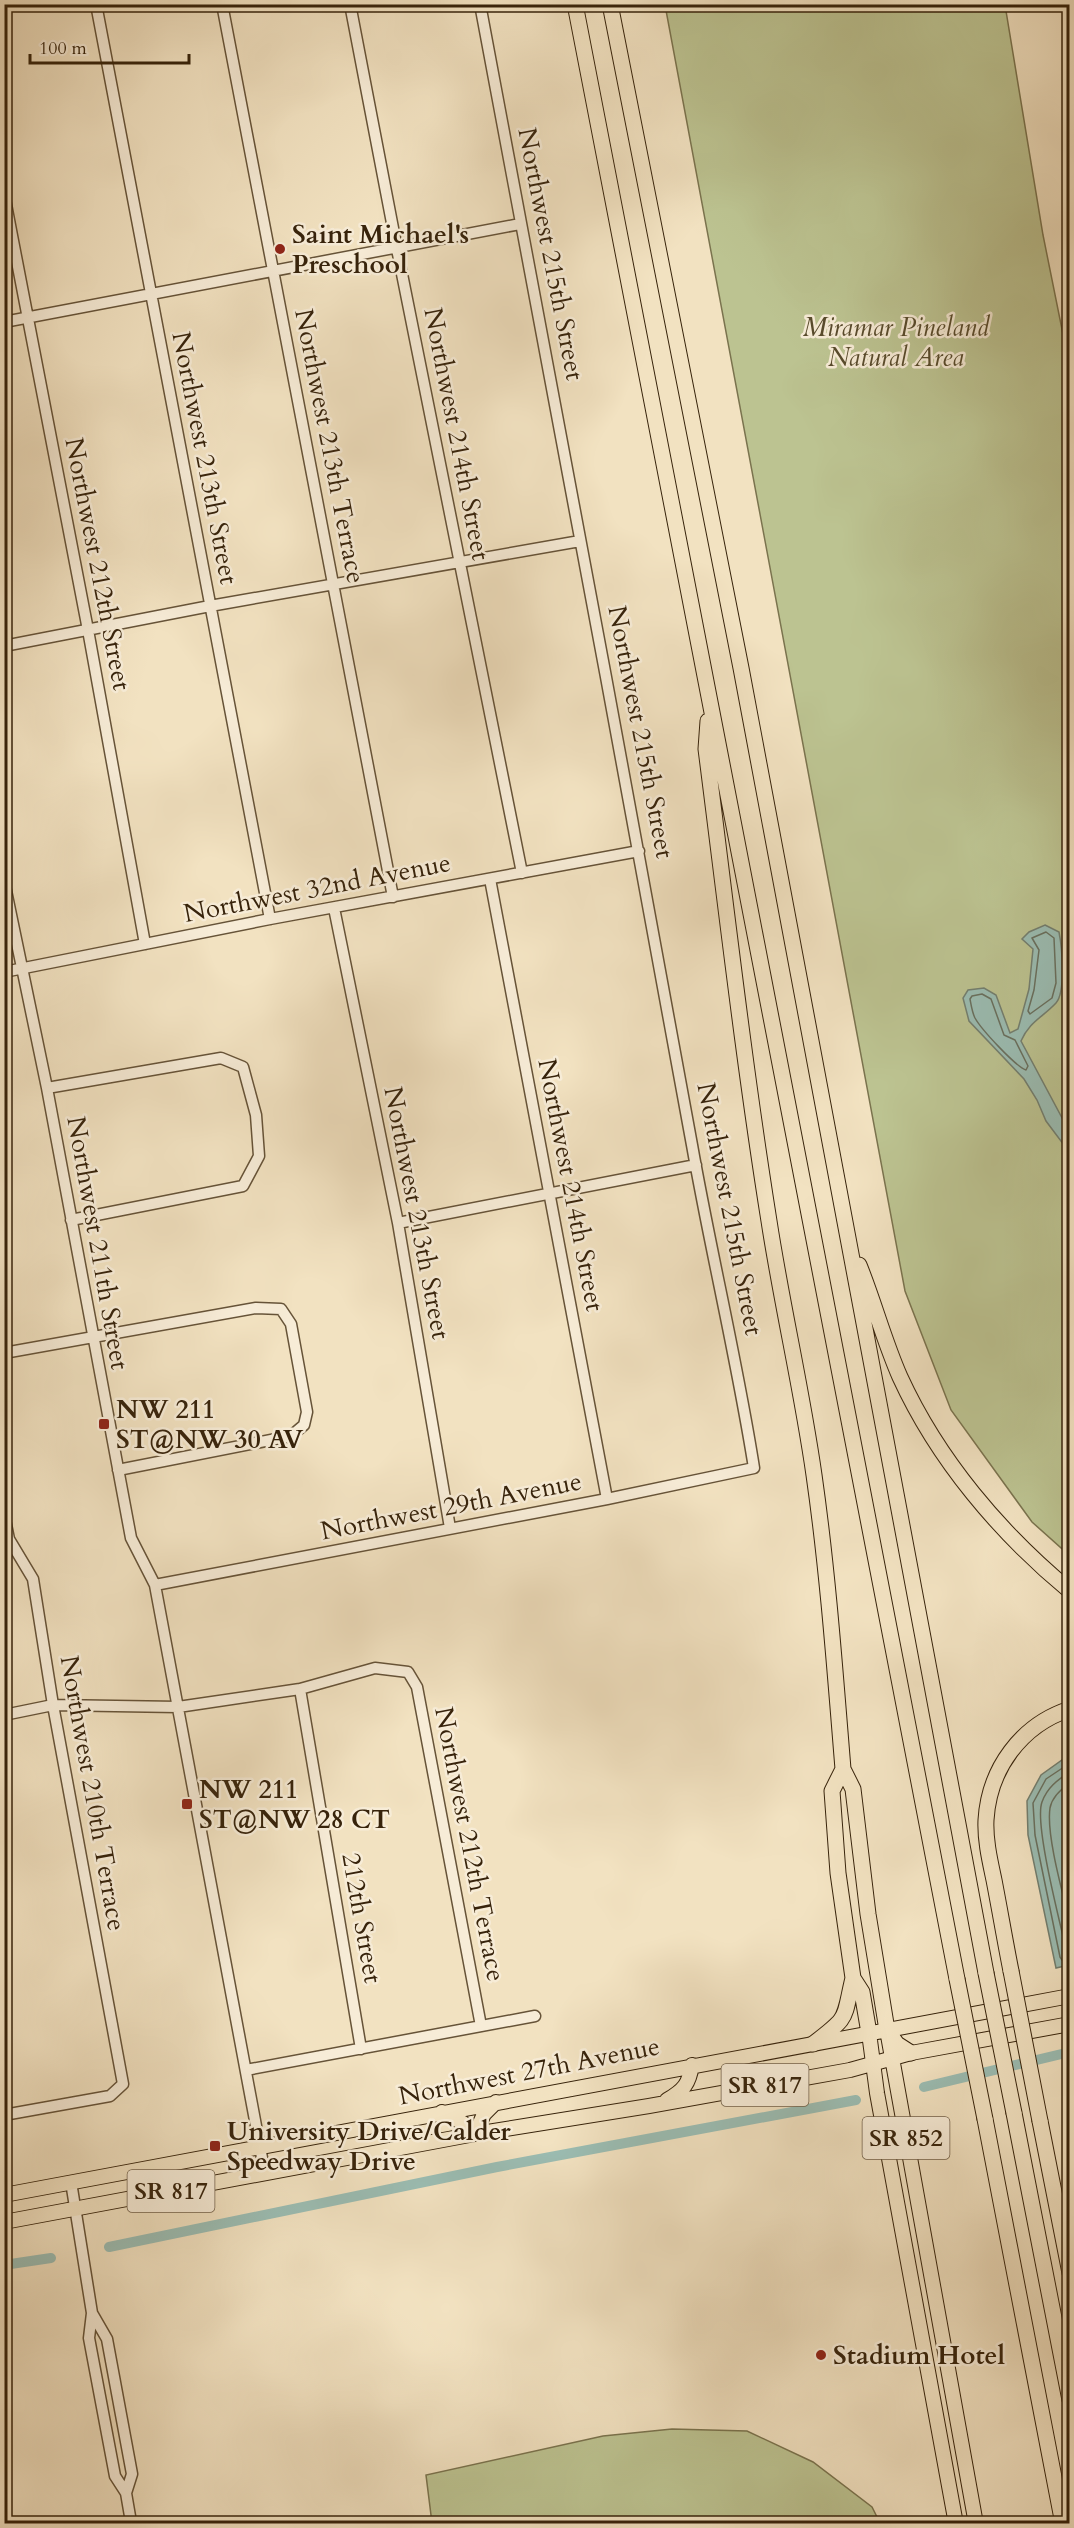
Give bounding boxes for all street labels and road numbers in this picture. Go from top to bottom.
street label: Northwest 215th Street [509,125,593,383]
street label: Northwest 214th Street [415,305,499,563]
street label: Northwest 213th Terrace [286,306,374,586]
street label: Northwest 213th Street [163,329,247,587]
street label: Northwest 212th Street [56,435,140,693]
street label: Northwest 215th Street [599,603,683,861]
street label: Northwest 32nd Avenue [181,845,453,931]
street label: Northwest 214th Street [529,1056,613,1314]
street label: Northwest 215th Street [688,1080,772,1338]
street label: Northwest 213th Street [375,1084,459,1342]
street label: Northwest 211th Street [58,1114,138,1372]
street label: Northwest 29th Avenue [318,1464,584,1548]
street label: Northwest 210th Terrace [52,1653,134,1933]
street label: Northwest 212th Terrace [426,1704,514,1984]
street label: 212th Street [333,1850,391,1986]
street label: Northwest 27th Avenue [396,2029,662,2113]
road number: SR 817 [722,2064,808,2106]
road number: SR 852 [862,2117,950,2159]
road number: SR 817 [128,2170,214,2212]

